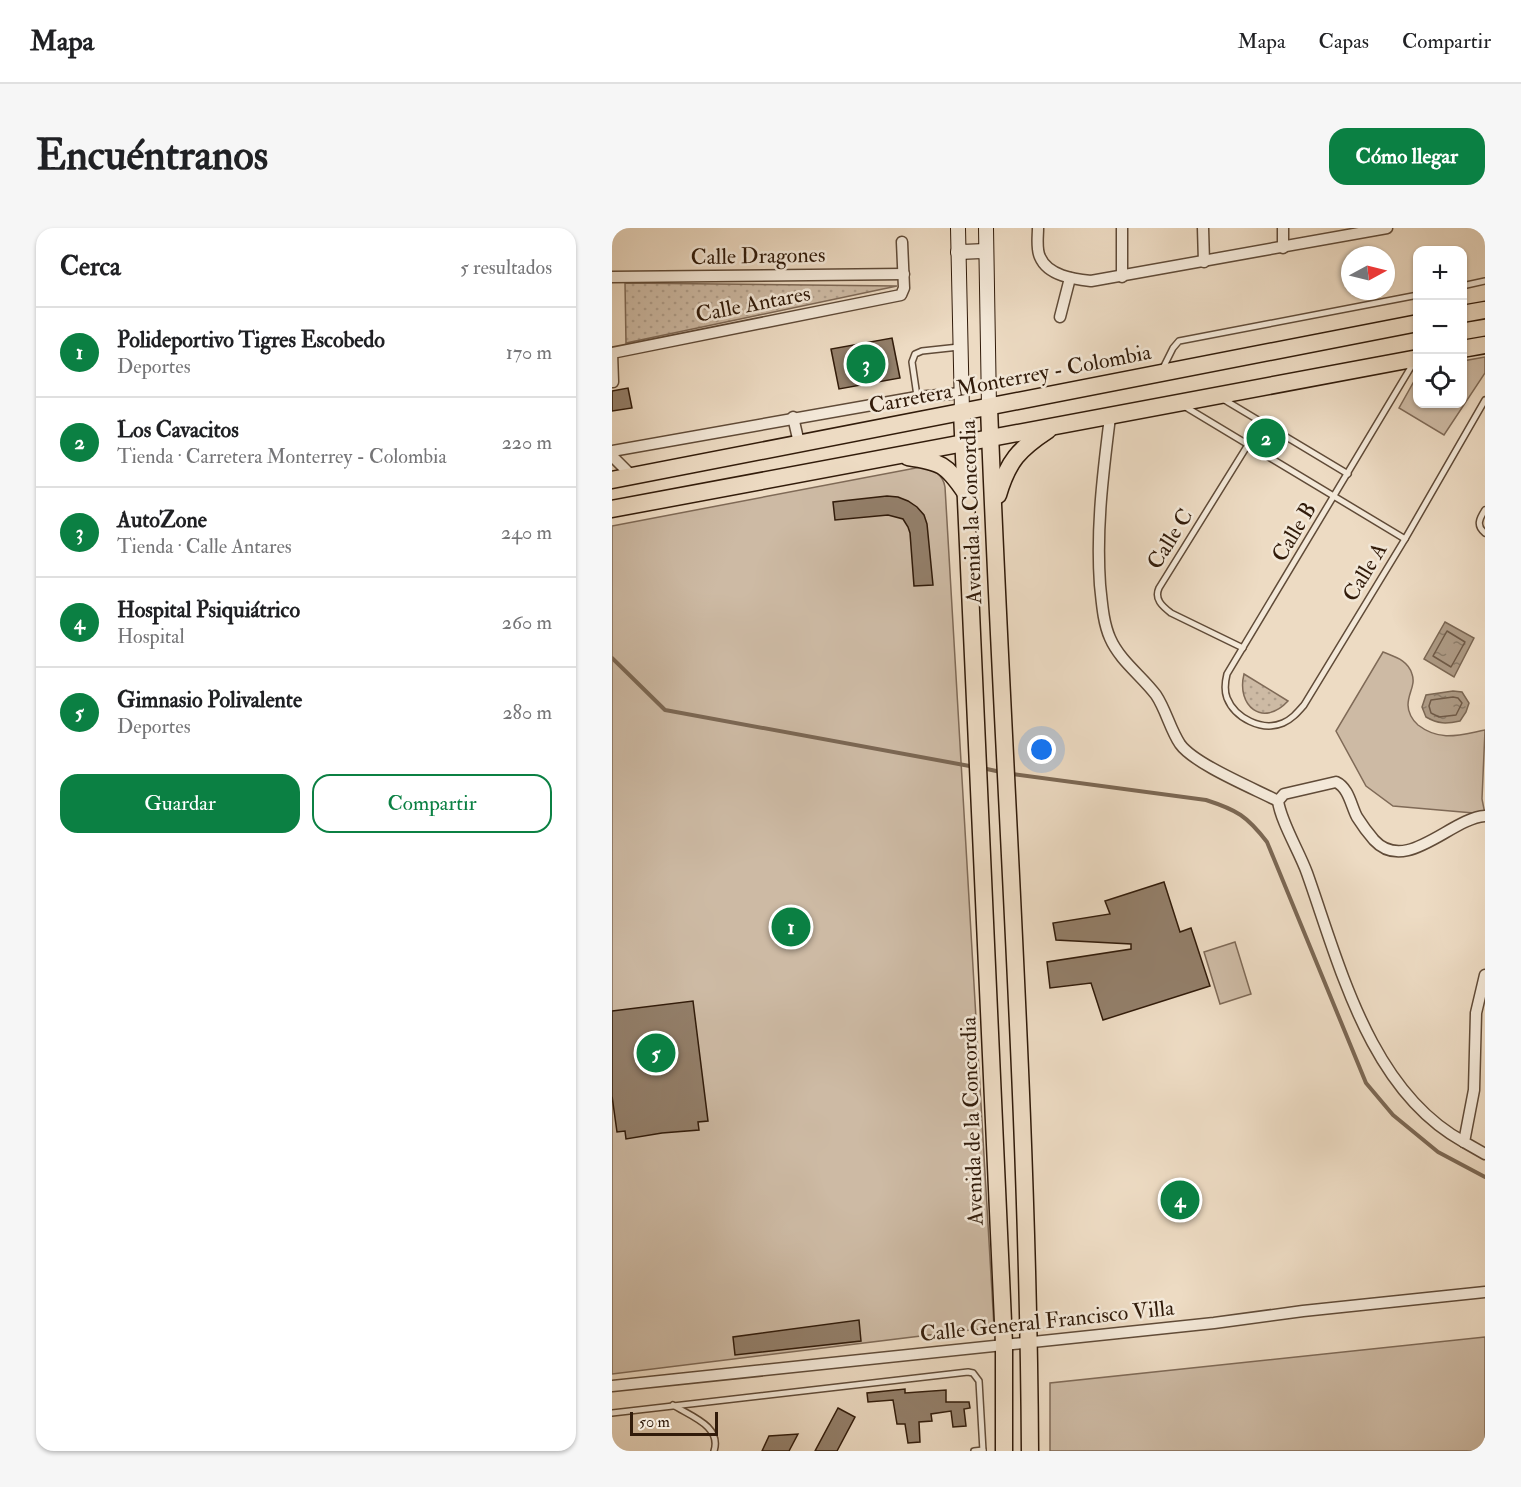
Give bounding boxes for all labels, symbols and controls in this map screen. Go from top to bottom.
text: Mapa [30,24,94,59]
text: Mapa [1238,28,1286,55]
text: Capas [1319,28,1369,55]
text: Compartir [1402,28,1491,55]
button: Cómo llegar [1329,128,1485,185]
text: Encuéntranos [36,130,268,182]
street label: Calle Dragones [690,241,826,271]
north arrow [1341,246,1395,300]
map controls [1413,246,1467,408]
button: + [1413,246,1467,300]
text: Cerca [60,251,121,283]
text: 5 resultados [460,255,552,280]
street label: Calle Antares [693,279,813,329]
button: − [1413,300,1467,354]
text: Polideportivo Tigres Escobedo [117,326,385,354]
street label: Carretera Monterrey - Colombia [867,338,1154,420]
text: 1 [76,340,83,365]
text: 170 m [506,340,552,365]
pin: 3 [846,342,886,386]
text: Deportes [117,354,191,379]
button: locate [1413,354,1467,408]
text: Los Cavacitos [117,416,239,444]
pin: 2 [1246,416,1286,460]
street label: Avenida la Concordia [954,419,988,605]
text: 2 [74,430,85,455]
text: 220 m [502,430,552,455]
text: Tienda · Carretera Monterrey - Colombia [117,444,447,469]
street label: Calle B [1265,497,1323,567]
street label: Calle C [1141,504,1199,574]
text: AutoZone [117,506,207,534]
text: 3 [76,520,83,545]
text: 240 m [501,520,552,545]
text: Tienda · Calle Antares [117,534,292,559]
street label: Calle A [1337,537,1394,607]
text: Hospital Psiquiátrico [117,596,300,624]
text: 4 [74,610,85,635]
text: 260 m [502,610,552,635]
text: Hospital [117,624,185,649]
text: Gimnasio Polivalente [117,686,302,714]
text: 5 [75,700,84,725]
text: 280 m [502,700,552,725]
text: Deportes [117,714,191,739]
your location [1027,735,1056,764]
button: Guardar [60,774,300,833]
button: Compartir [312,774,552,833]
pin: 1 [772,904,810,950]
street label: Avenida de la Concordia [954,1015,990,1227]
pin: 5 [636,1030,675,1076]
pin: 4 [1160,1178,1200,1222]
street label: Calle General Francisco Villa [918,1294,1176,1348]
scale bar [630,1409,718,1436]
text: 50 m [639,1412,670,1432]

